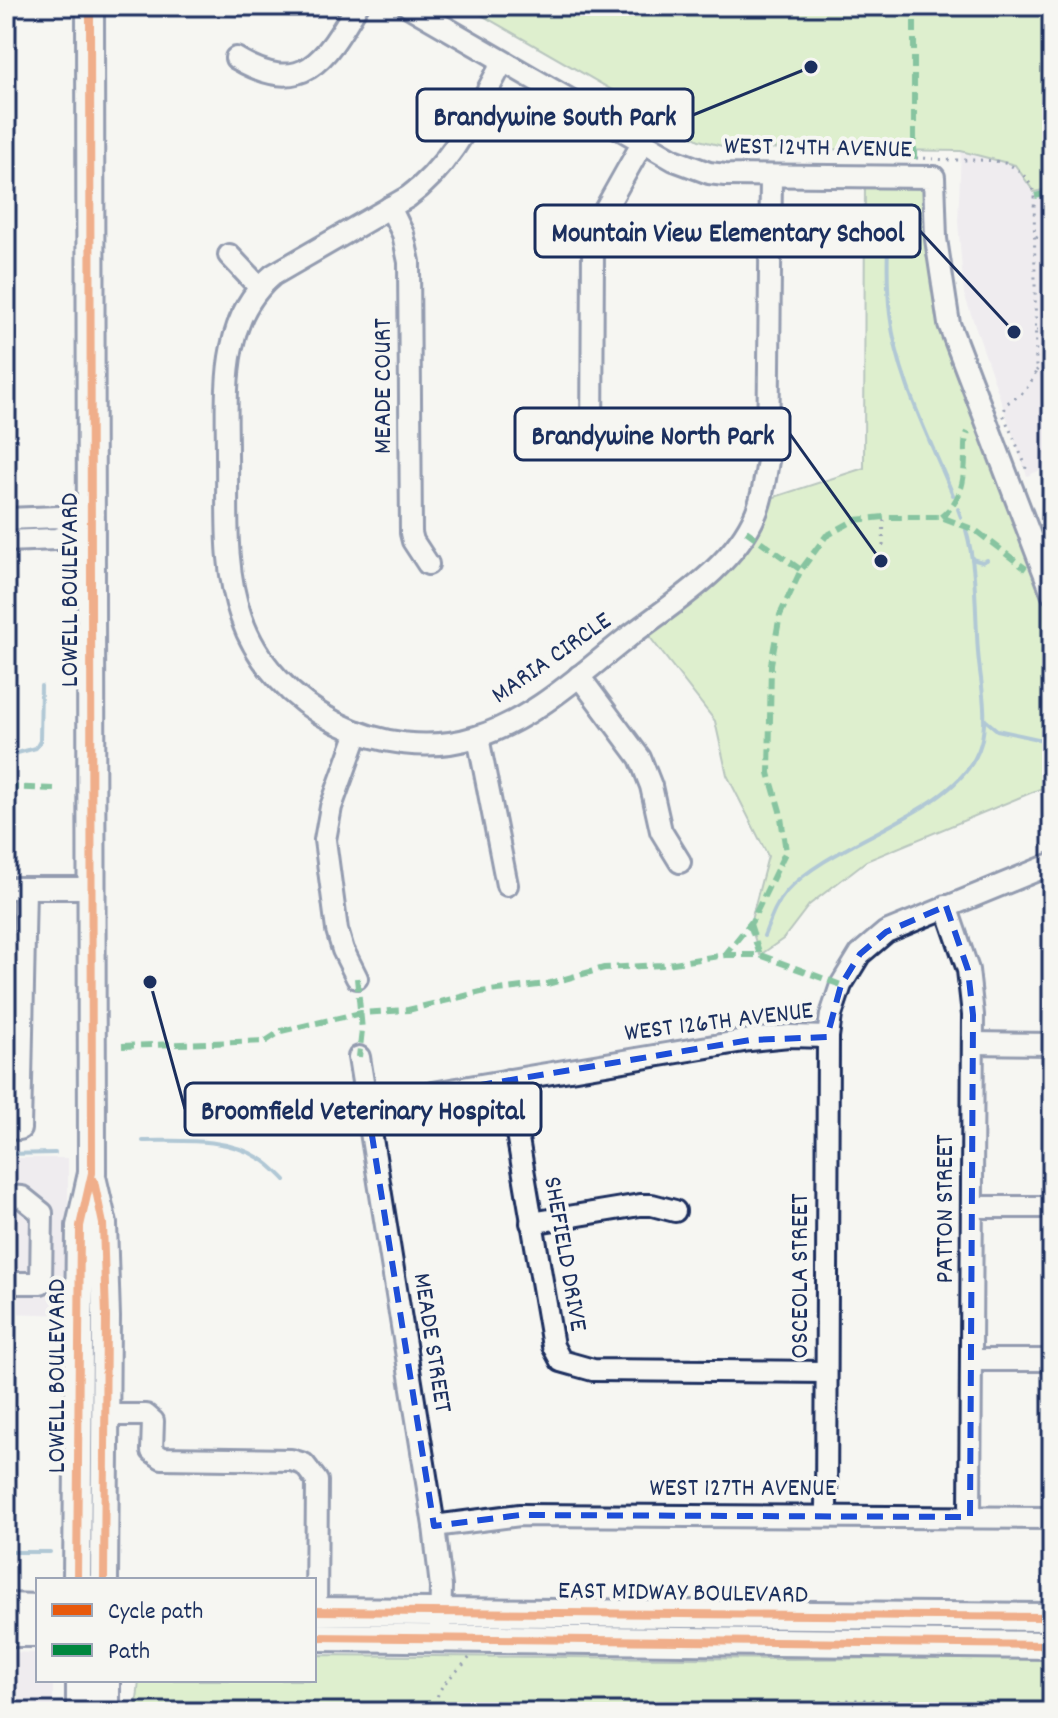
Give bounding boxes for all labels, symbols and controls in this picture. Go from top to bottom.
callout: Brandywine South Park [417,89,693,141]
text: Brandywine South Park [433,100,677,140]
street label: WEST 124TH AVENUE [724,129,912,169]
callout: Mountain View Elementary School [535,205,920,257]
text: Mountain View Elementary School [552,216,905,256]
street label: MEADE COURT [366,318,403,454]
callout: Brandywine North Park [515,408,790,460]
text: Brandywine North Park [532,419,775,459]
street label: LOWELL BOULEVARD [53,493,90,687]
street label: MARIA CIRCLE [484,604,620,714]
street label: WEST 126TH AVENUE [623,993,816,1053]
callout: Broomfield Veterinary Hospital [185,1083,541,1135]
text: Broomfield Veterinary Hospital [201,1094,525,1134]
street label: PATTON STREET [928,1134,965,1284]
street label: SHEFIELD DRIVE [532,1174,596,1334]
street label: OSCEOLA STREET [783,1193,820,1359]
street label: MEADE STREET [402,1270,460,1416]
street label: LOWELL BOULEVARD [40,1279,77,1473]
street label: WEST 127TH AVENUE [650,1471,837,1508]
street label: EAST MIDWAY BOULEVARD [558,1573,808,1615]
legend [36,1578,316,1682]
text: Cycle path [108,1596,203,1630]
text: Path [108,1636,150,1670]

